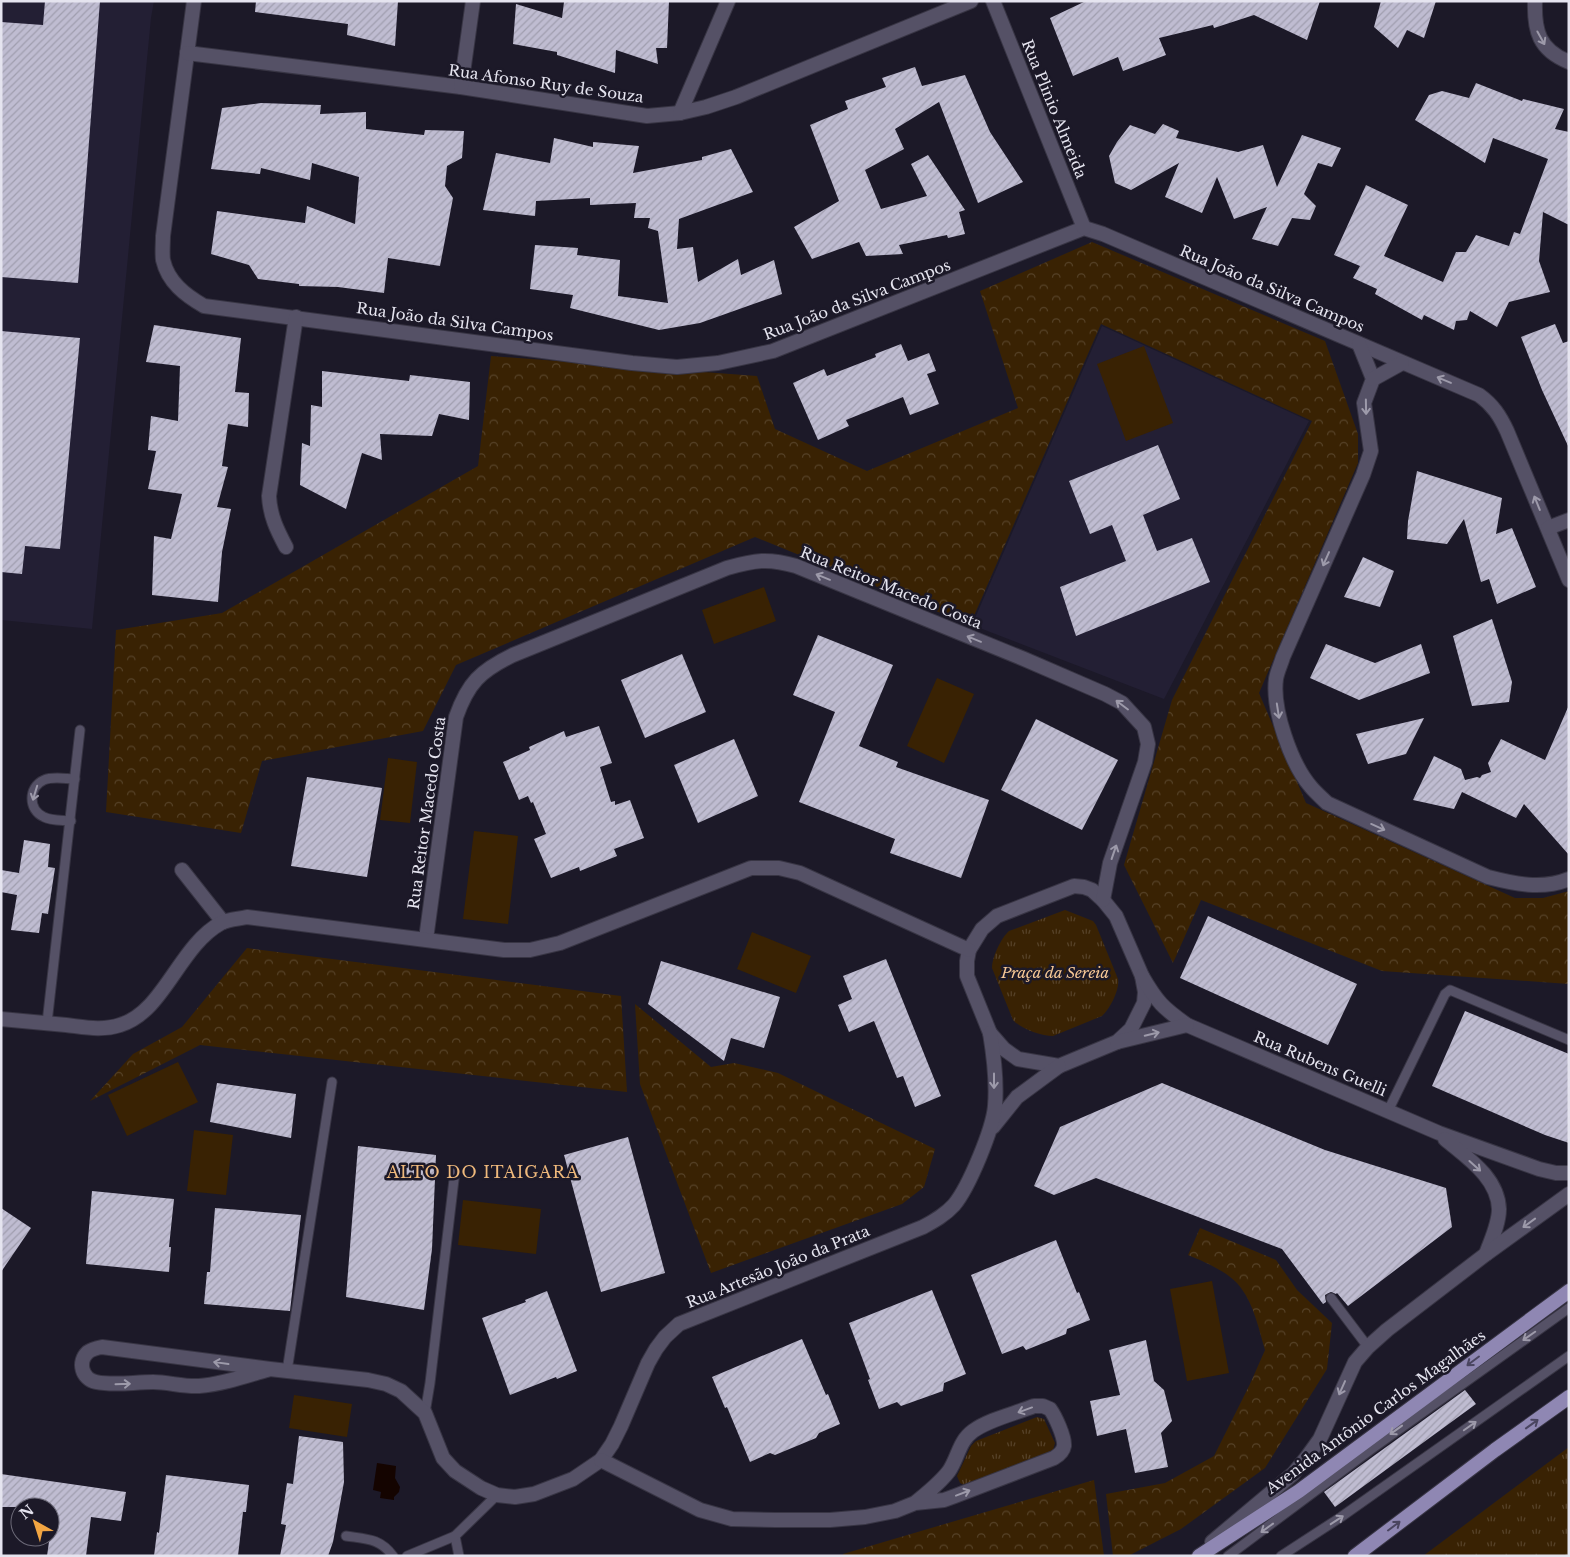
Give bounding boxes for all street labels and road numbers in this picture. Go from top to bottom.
street label: Rua Plinio Almeida [1018,37,1091,182]
street label: Rua Afonso Ruy de Souza [447,60,646,107]
street label: Rua João da Silva Campos [1177,241,1368,336]
street label: Rua João da Silva Campos [761,255,953,344]
street label: Rua João da Silva Campos [355,298,555,345]
street label: Rua Reitor Macedo Costa [797,542,986,633]
street label: Rua Reitor Macedo Costa [404,715,450,911]
street label: Rua Rubens Guelli [1251,1027,1390,1100]
street label: Rua Artesão João da Prata [683,1221,873,1312]
street label: Avenida Antônio Carlos Magalhães [1261,1325,1489,1498]

